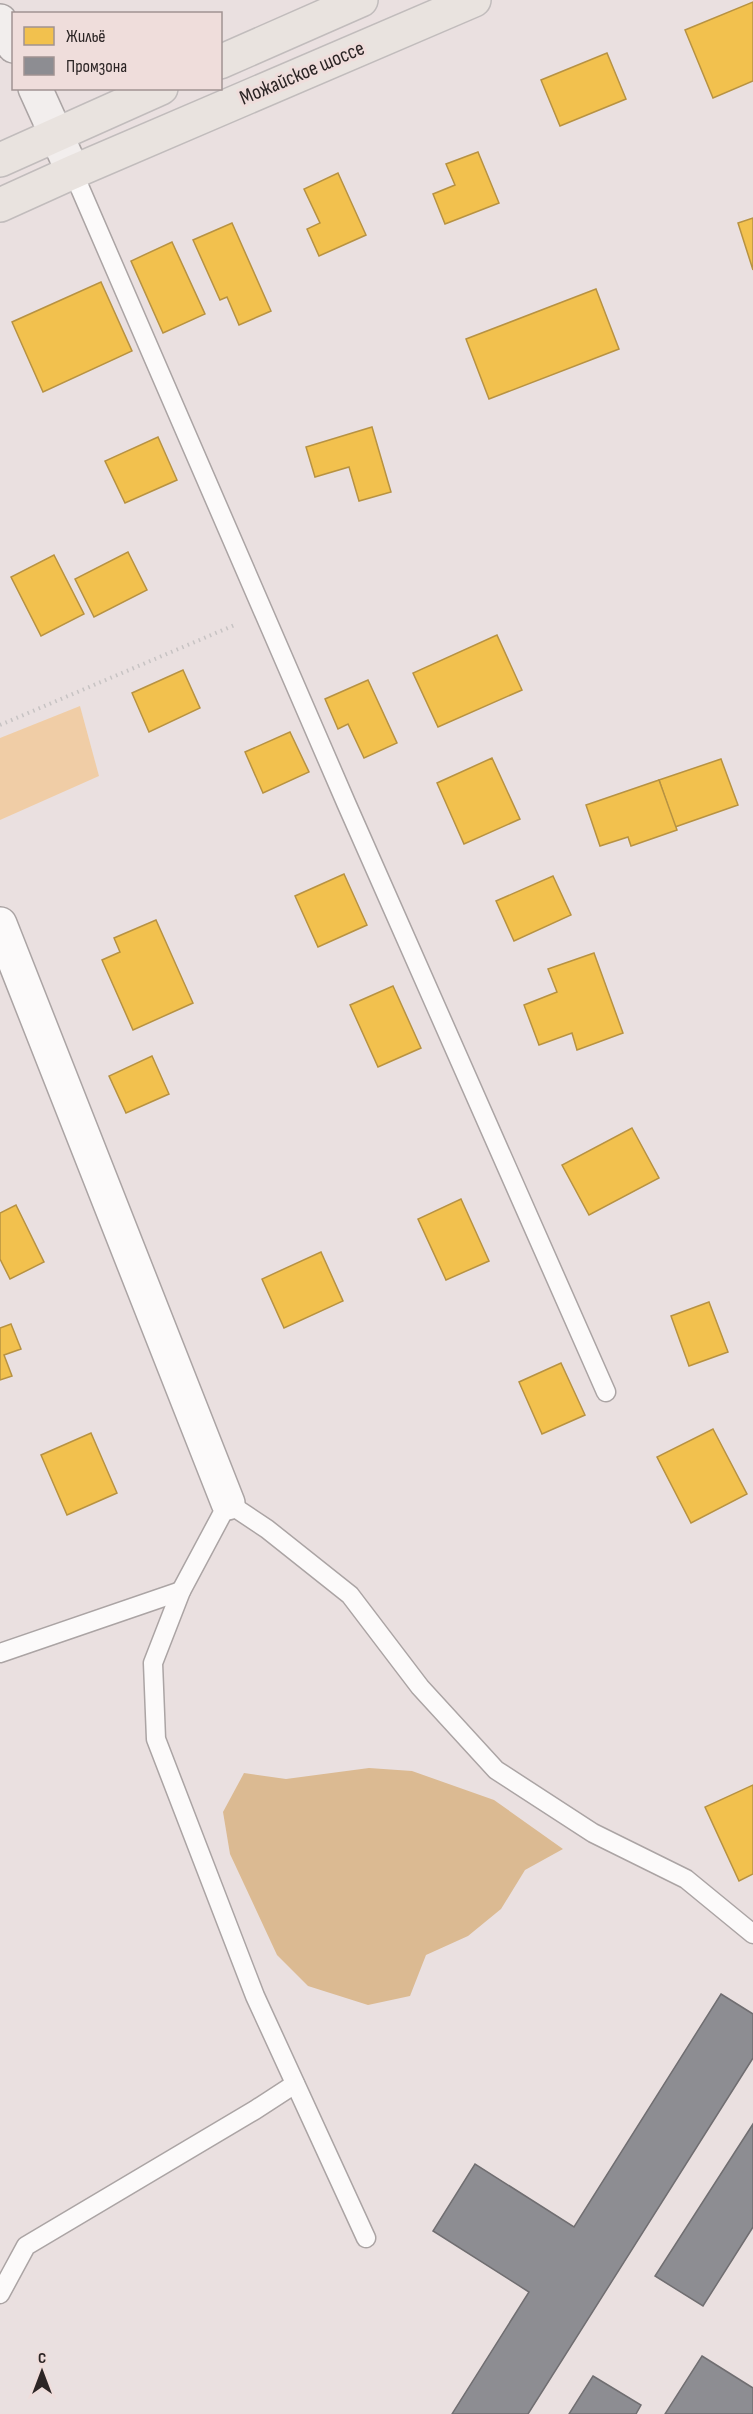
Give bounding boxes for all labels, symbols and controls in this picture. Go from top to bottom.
legend [12,12,222,90]
text: Жильё [66,26,106,47]
street label: Можайское шоссе [236,36,368,110]
text: Промзона [66,56,127,77]
north arrow [12,2342,72,2402]
text: С [38,2349,46,2368]

